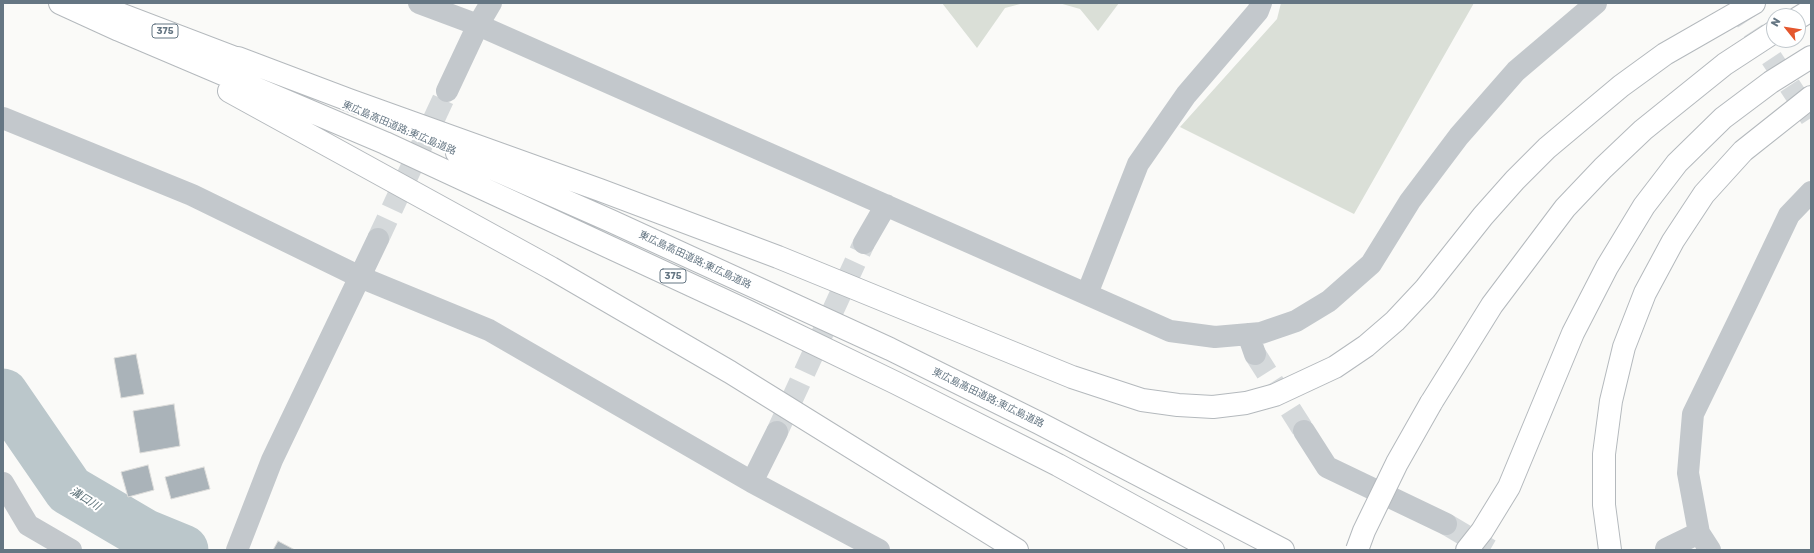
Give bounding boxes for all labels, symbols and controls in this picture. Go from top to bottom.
north arrow [1766,8,1806,48]
text: N [1768,16,1784,29]
road number: 375 [152,24,178,38]
street label: 東広島高田道路;東広島道路 [340,99,458,157]
street label: 東広島高田道路;東広島道路 [637,229,753,291]
road number: 375 [660,269,686,283]
street label: 東広島高田道路;東広島道路 [930,366,1046,430]
water label: 溝口川 [68,485,102,513]

